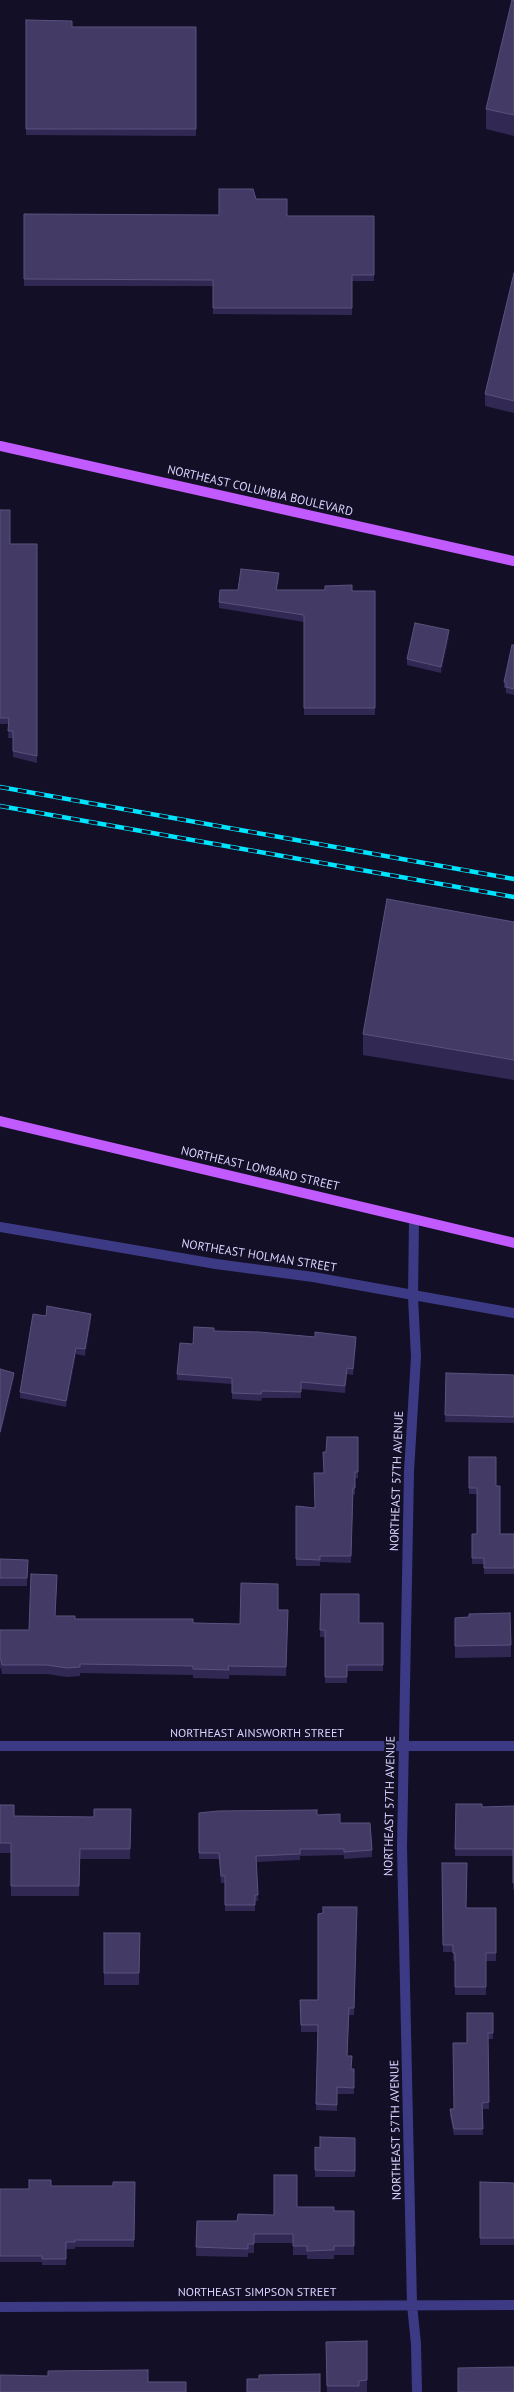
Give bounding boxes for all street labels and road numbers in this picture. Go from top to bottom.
street label: NORTHEAST COLUMBIA BOULEVARD [166,463,354,519]
street label: NORTHEAST LOMBARD STREET [179,1144,341,1194]
street label: NORTHEAST HOLMAN STREET [180,1237,338,1275]
street label: NORTHEAST 57TH AVENUE [387,1411,407,1551]
street label: NORTHEAST AINSWORTH STREET [170,1727,344,1741]
street label: NORTHEAST 57TH AVENUE [382,1736,398,1876]
street label: NORTHEAST 57TH AVENUE [388,2060,404,2200]
street label: NORTHEAST SIMPSON STREET [178,2286,336,2300]

